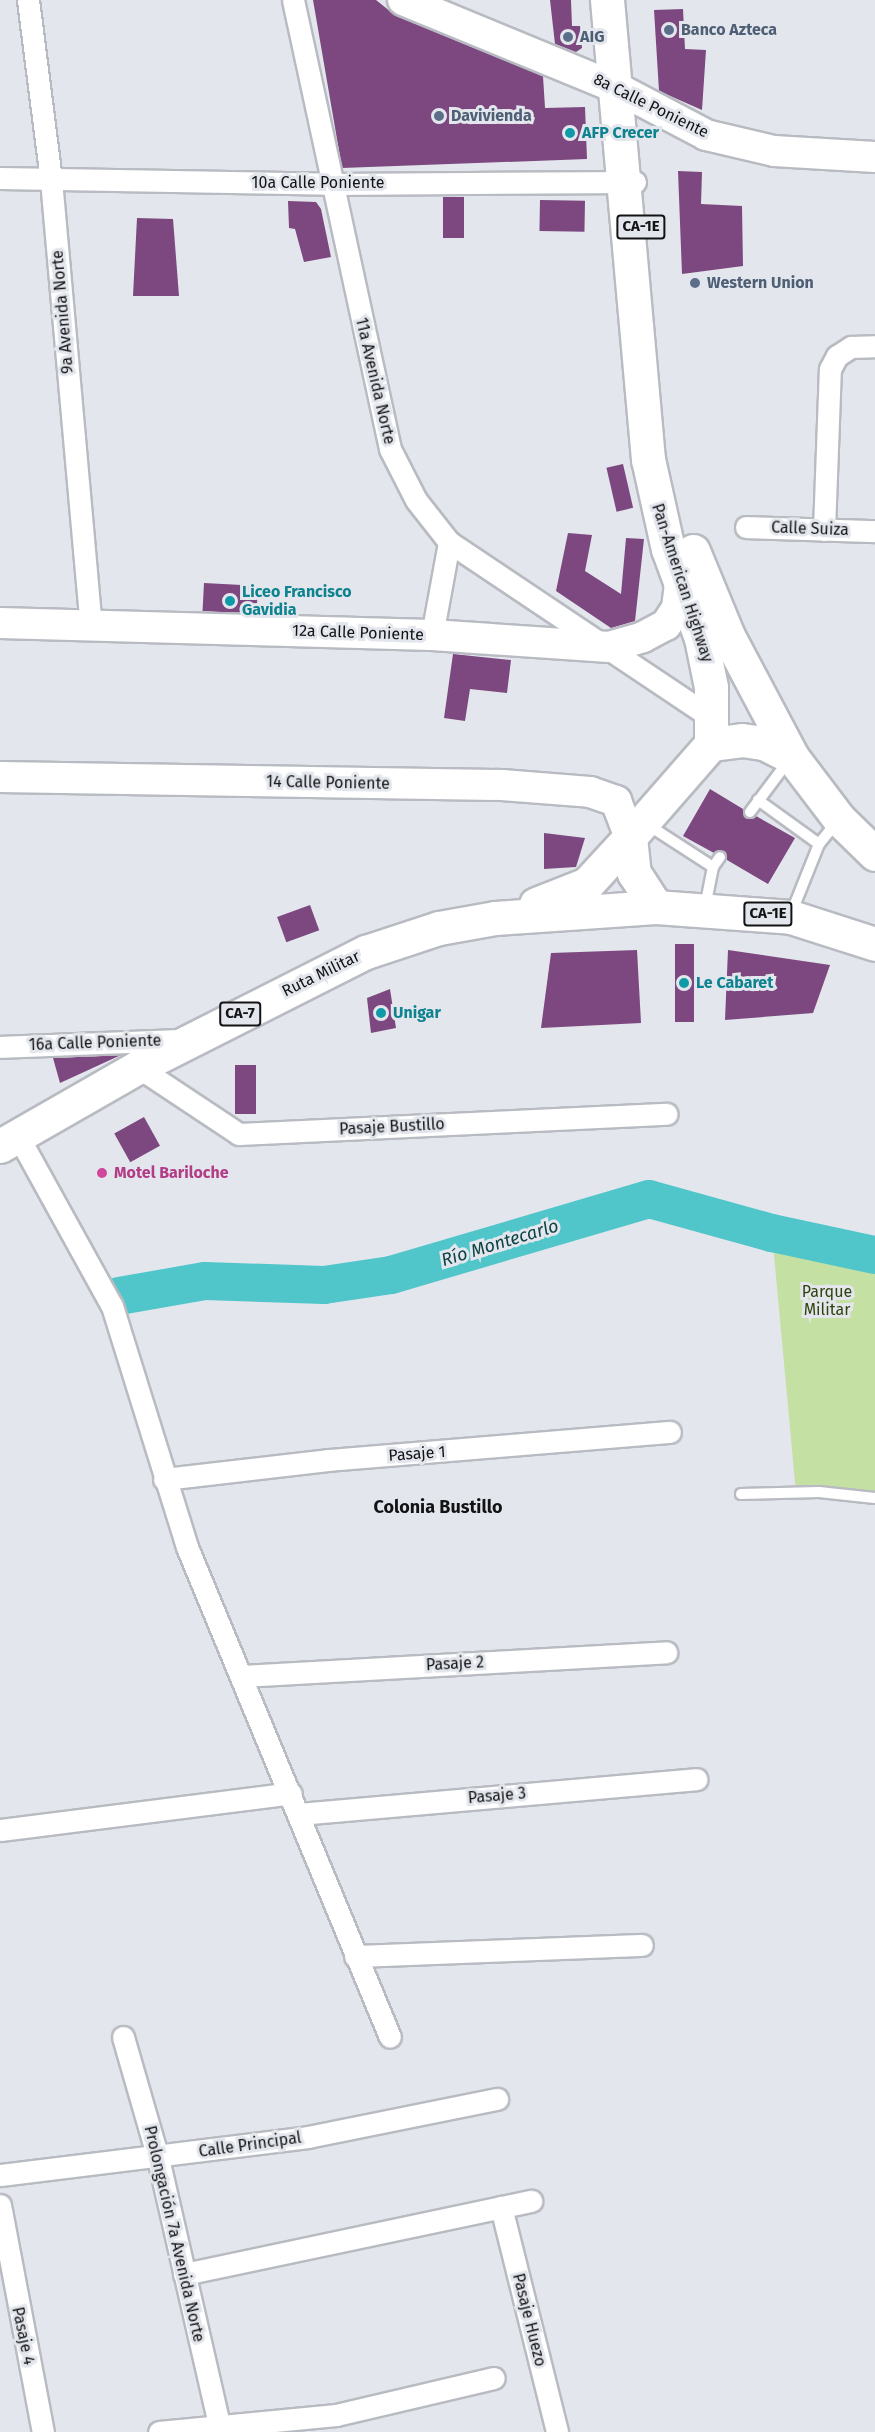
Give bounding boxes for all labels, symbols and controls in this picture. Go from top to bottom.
place label: Banco Azteca [681,20,777,40]
marker: Banco Azteca [662,23,676,37]
place label: AIG [580,27,604,47]
marker: AIG [561,30,575,44]
street label: 8a Calle Poniente [590,70,712,142]
place label: Davivienda [451,106,532,126]
marker: Davivienda [432,109,446,123]
place label: AFP Crecer [582,123,659,143]
marker: AFP Crecer [563,126,577,140]
street label: 10a Calle Poniente [252,173,384,193]
road number: CA-1E [616,215,666,239]
street label: 9a Avenida Norte [48,249,78,375]
place label: Western Union [707,273,814,293]
marker: Western Union [688,276,702,290]
street label: 11a Avenida Norte [351,316,399,446]
street label: Pan-American Highway [647,501,717,665]
street label: Calle Suiza [771,518,849,540]
place label: Liceo Francisco Gavidia [242,582,352,620]
marker: Liceo Francisco Gavidia [223,594,237,608]
street label: 12a Calle Poniente [292,621,424,645]
street label: 14 Calle Poniente [266,772,390,794]
road number: CA-1E [742,902,794,926]
street label: Ruta Militar [279,947,363,1001]
place label: Le Cabaret [696,973,773,993]
marker: Le Cabaret [677,976,691,990]
road number: CA-7 [219,1002,261,1026]
place label: Unigar [393,1003,441,1023]
marker: Unigar [374,1006,388,1020]
street label: 16a Calle Poniente [29,1031,161,1055]
street label: Pasaje Bustillo [339,1115,445,1139]
place label: Motel Bariloche [114,1163,228,1183]
marker: Motel Bariloche [95,1166,109,1180]
water label: Río Montecarlo [439,1215,561,1271]
park label: Parque Militar [802,1282,852,1320]
street label: Pasaje 1 [388,1442,446,1466]
district label: Colonia Bustillo [373,1496,503,1518]
street label: Pasaje 2 [425,1653,485,1675]
street label: Pasaje 3 [467,1784,527,1808]
street label: Prolongación 7a Avenida Norte [140,2124,208,2344]
street label: Calle Principal [197,2128,303,2162]
street label: Pasaje Huezo [508,2271,550,2369]
street label: Pasaje 4 [8,2305,38,2367]

